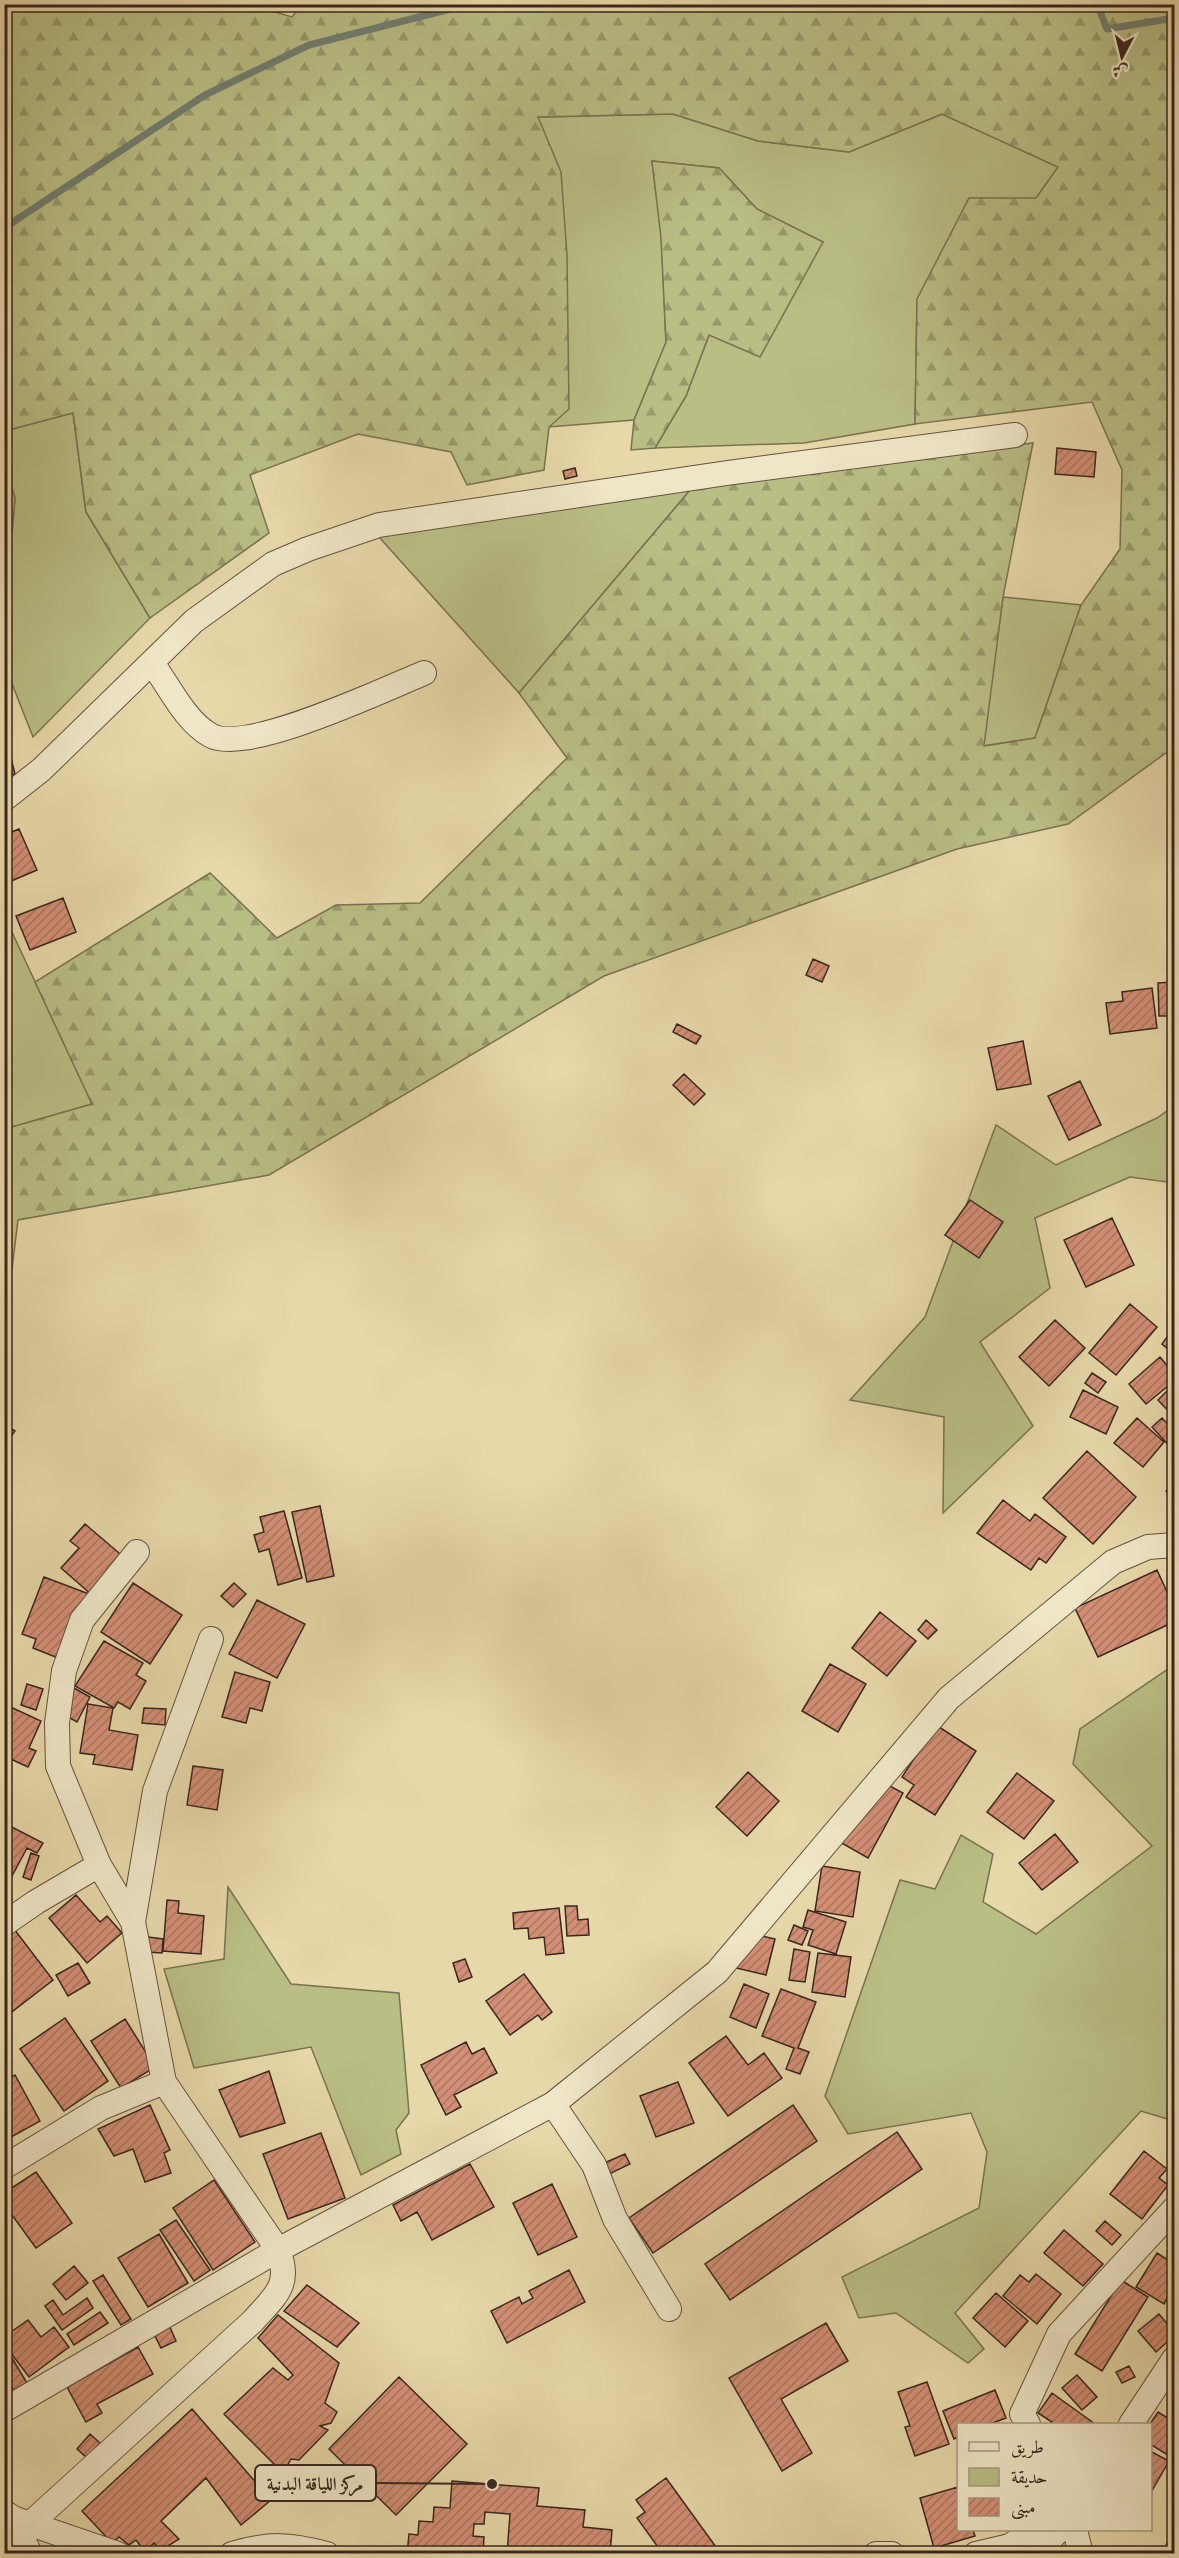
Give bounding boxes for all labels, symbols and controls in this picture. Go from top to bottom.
north arrow [1092,27,1152,87]
text: ش [1111,59,1130,81]
legend [957,2423,1152,2531]
text: طريق [1011,2437,1044,2460]
callout: مركز اللياقة البدنية [255,2465,376,2501]
text: حديقة [1011,2467,1047,2490]
text: مركز اللياقة البدنية [267,2474,363,2497]
text: مبنى [1011,2497,1036,2520]

